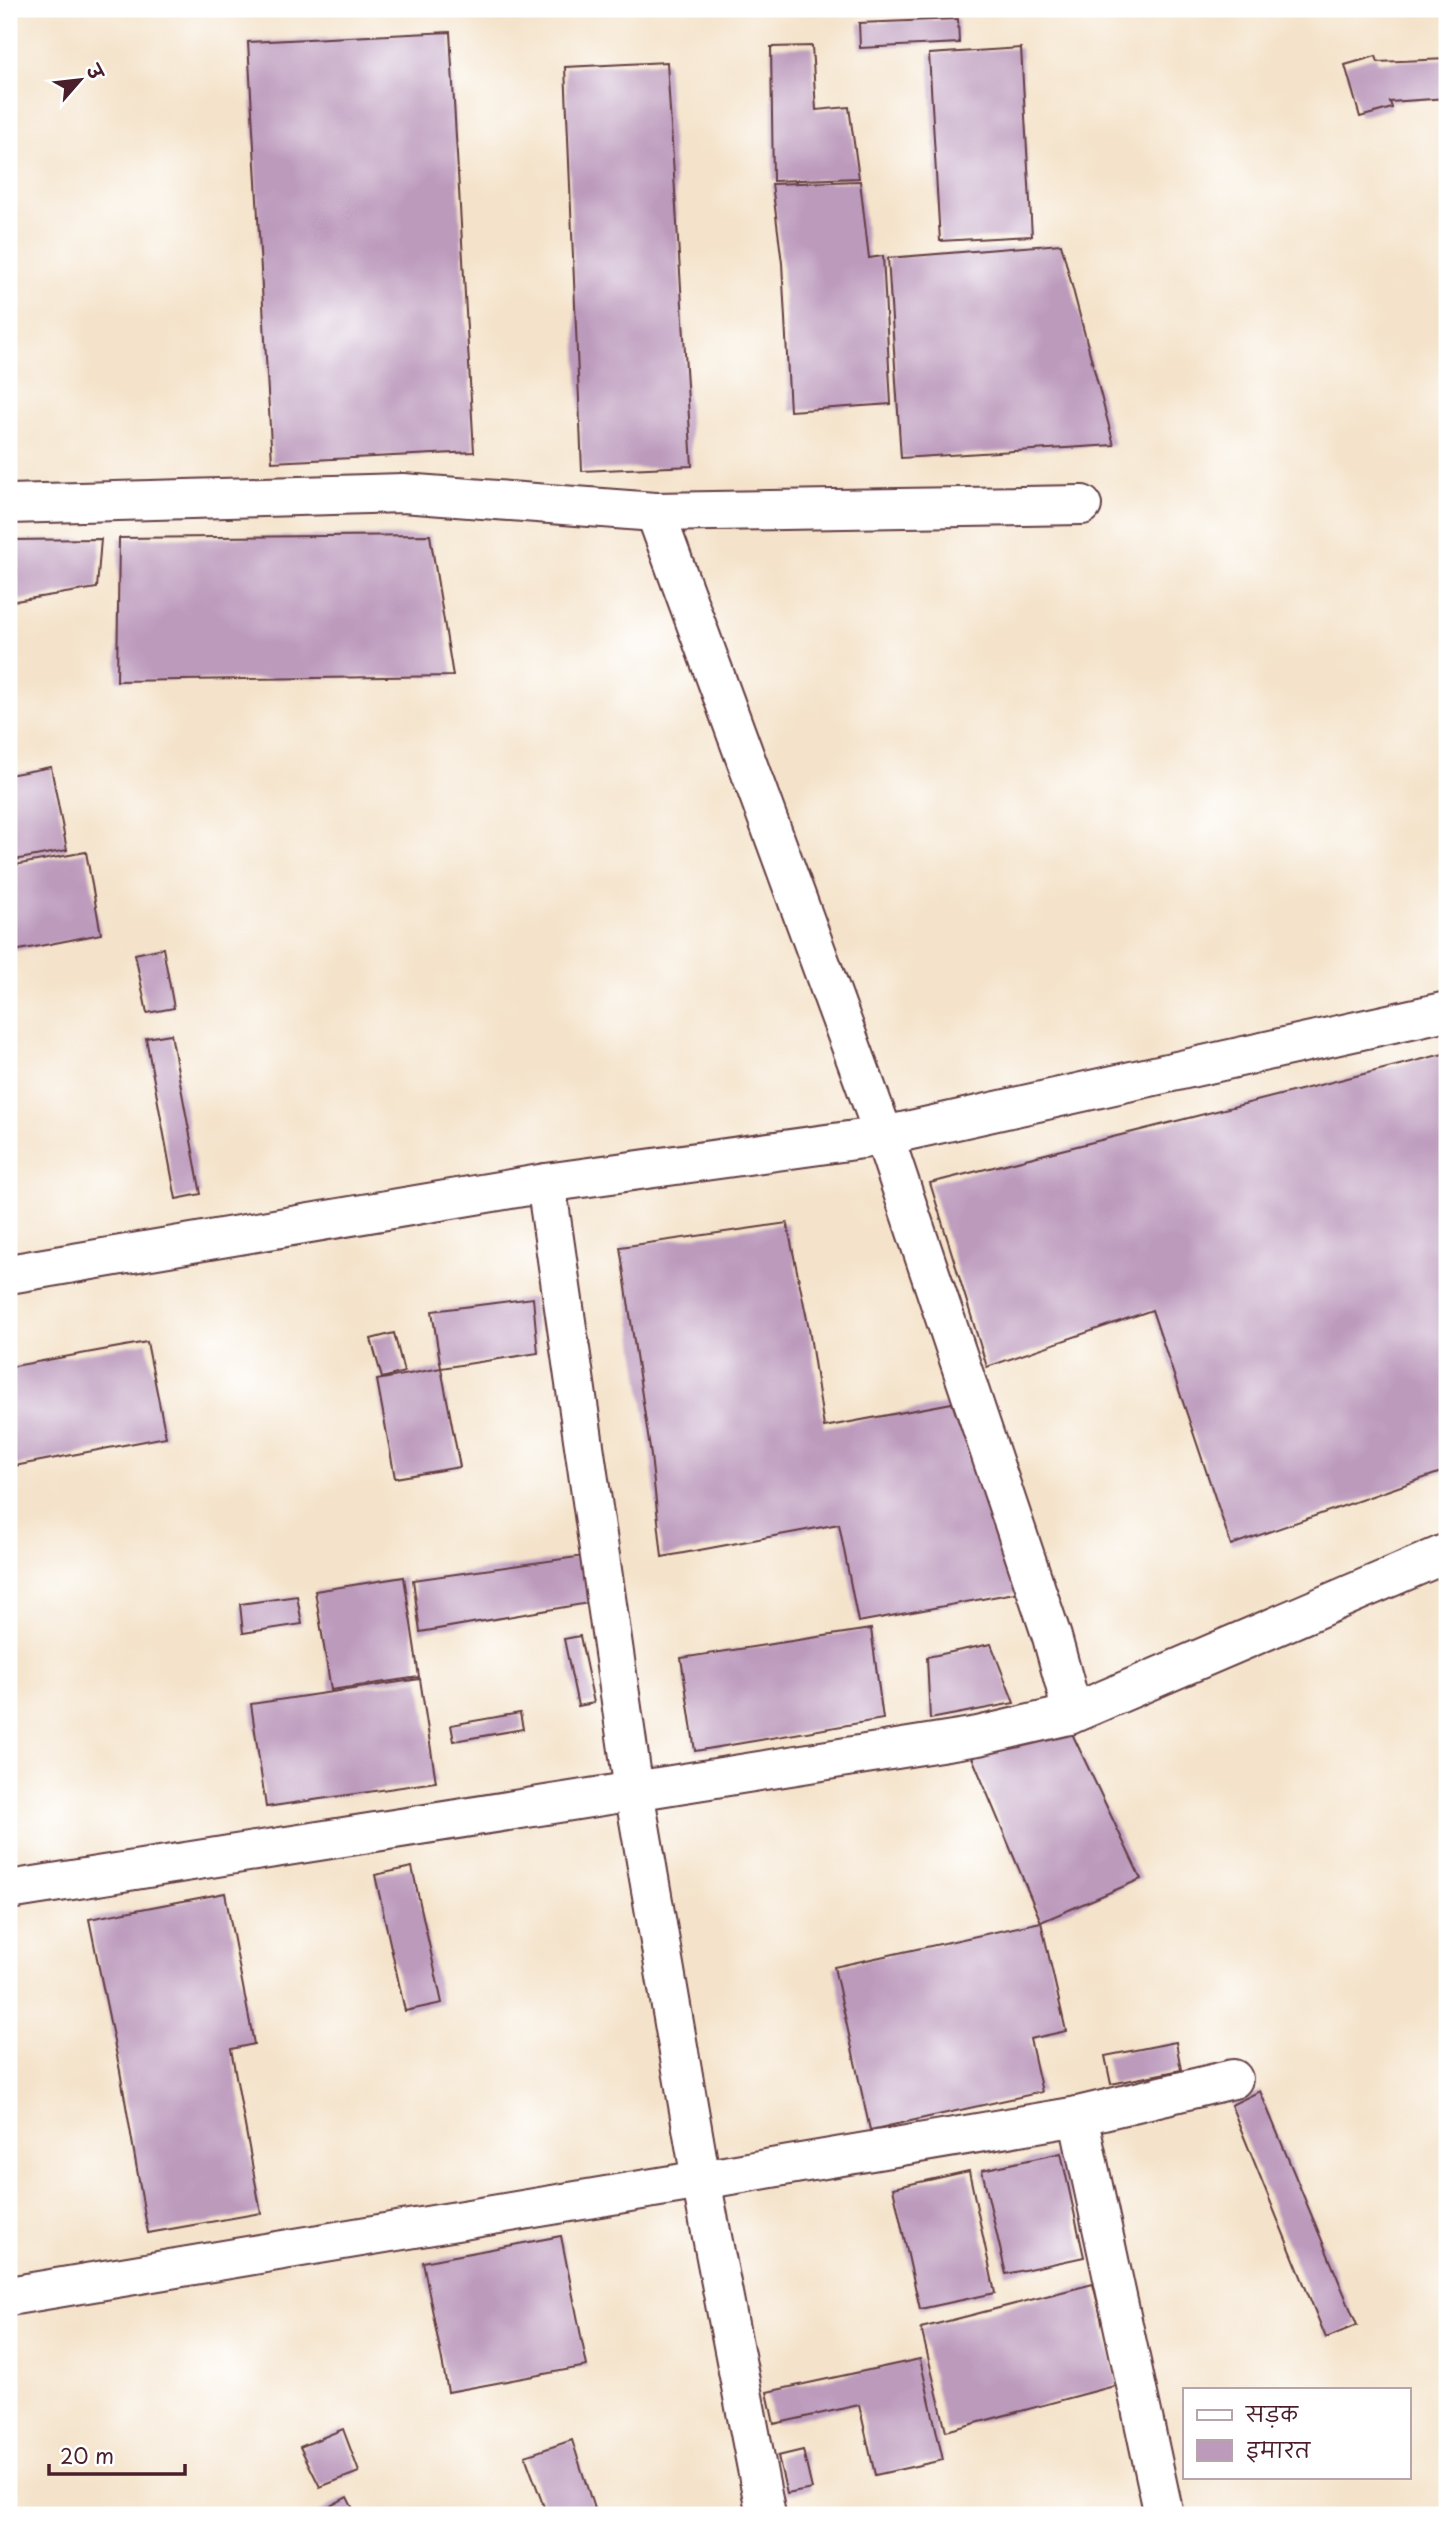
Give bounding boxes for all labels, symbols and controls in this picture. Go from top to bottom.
north arrow [46,46,116,116]
text: उ [80,58,112,86]
legend [1183,2388,1410,2478]
text: सड़क [1245,2397,1299,2429]
scale bar [49,2433,186,2477]
text: इमारत [1246,2433,1312,2465]
text: 20 m [60,2439,114,2471]

